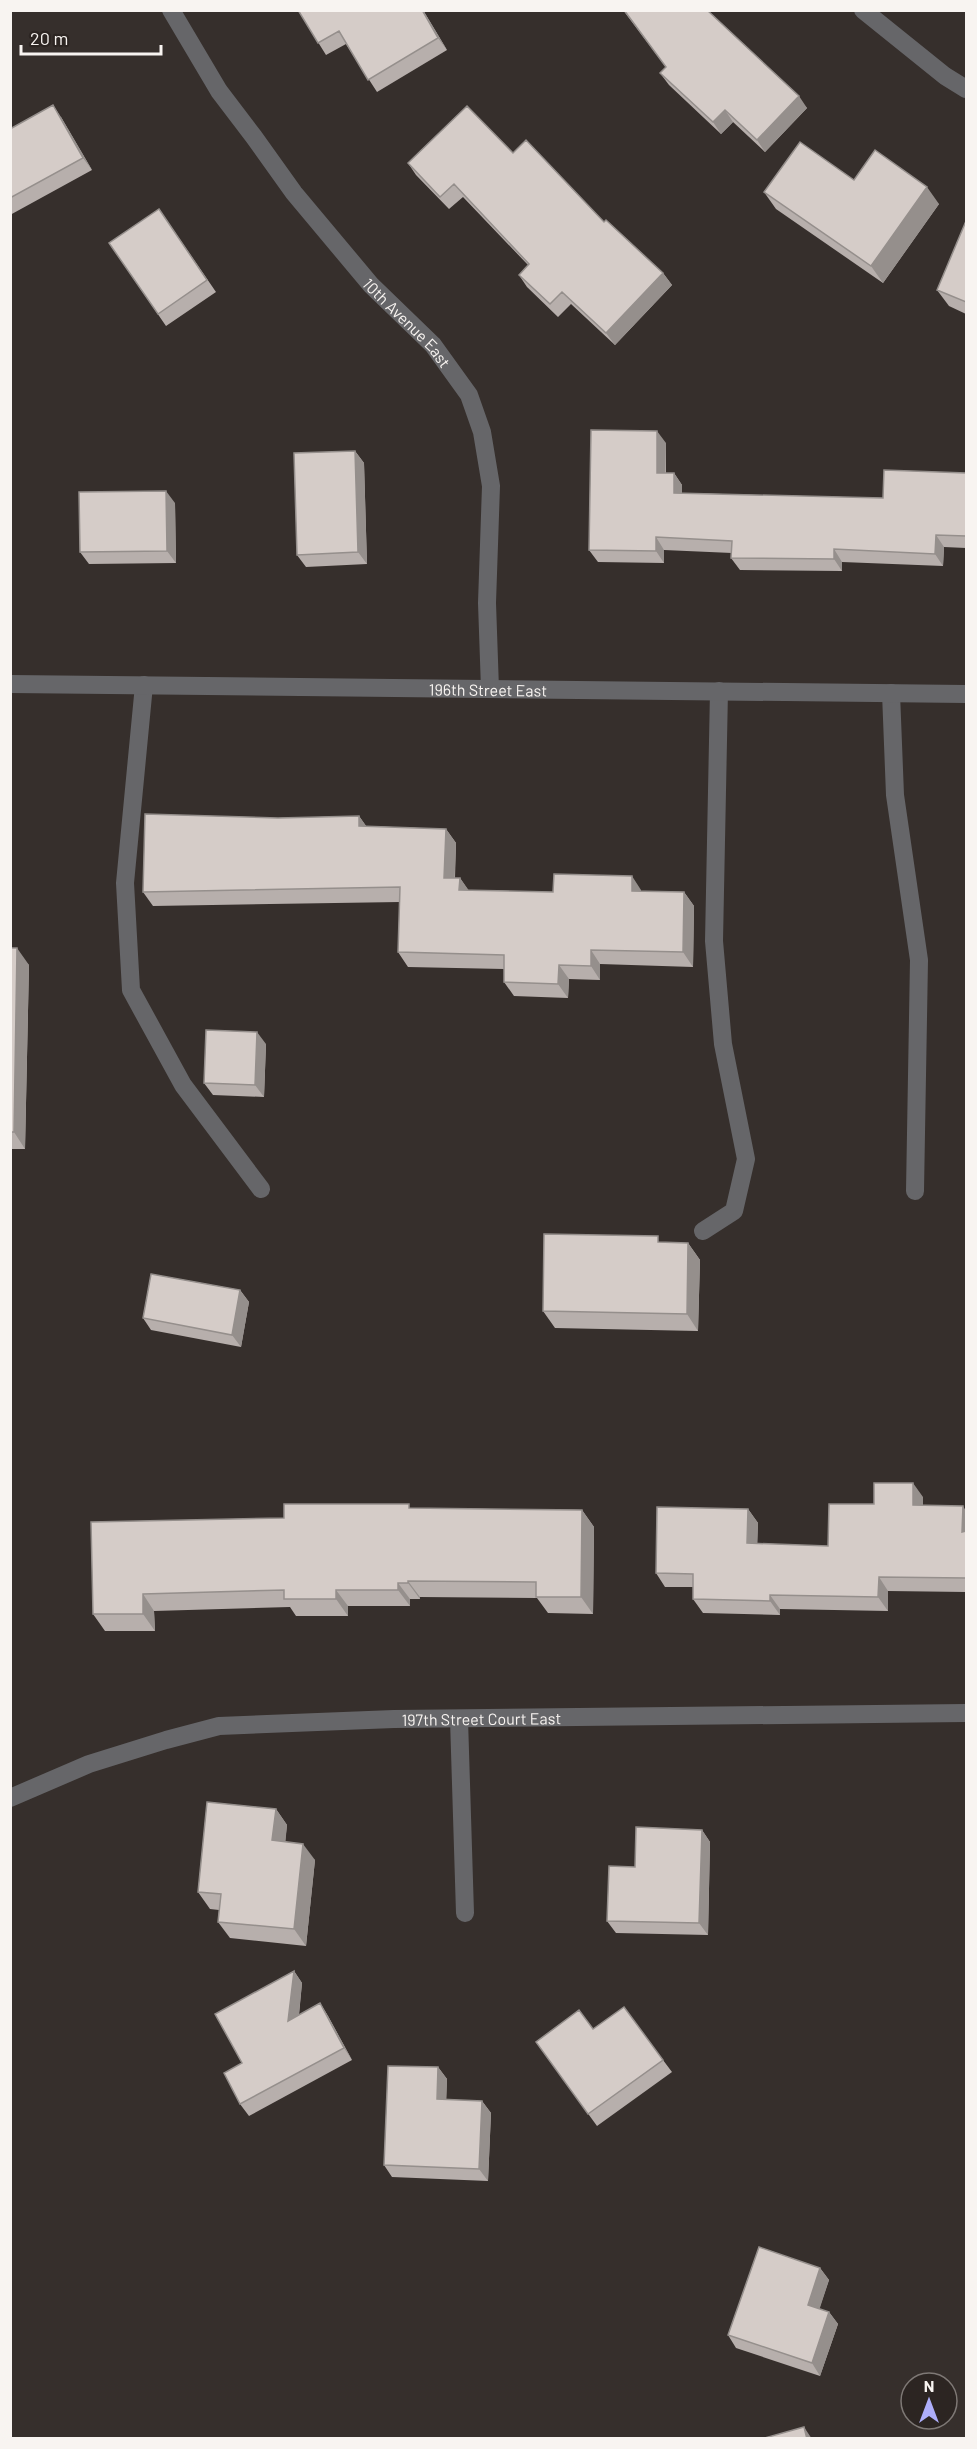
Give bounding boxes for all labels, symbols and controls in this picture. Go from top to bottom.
scale bar [21,18,160,56]
text: 20 m [30,27,68,49]
street label: 10th Avenue East [359,274,455,371]
street label: 196th Street East [429,679,547,699]
street label: 197th Street Court East [401,1708,561,1728]
north arrow [899,2371,959,2431]
text: N [924,2376,934,2395]

